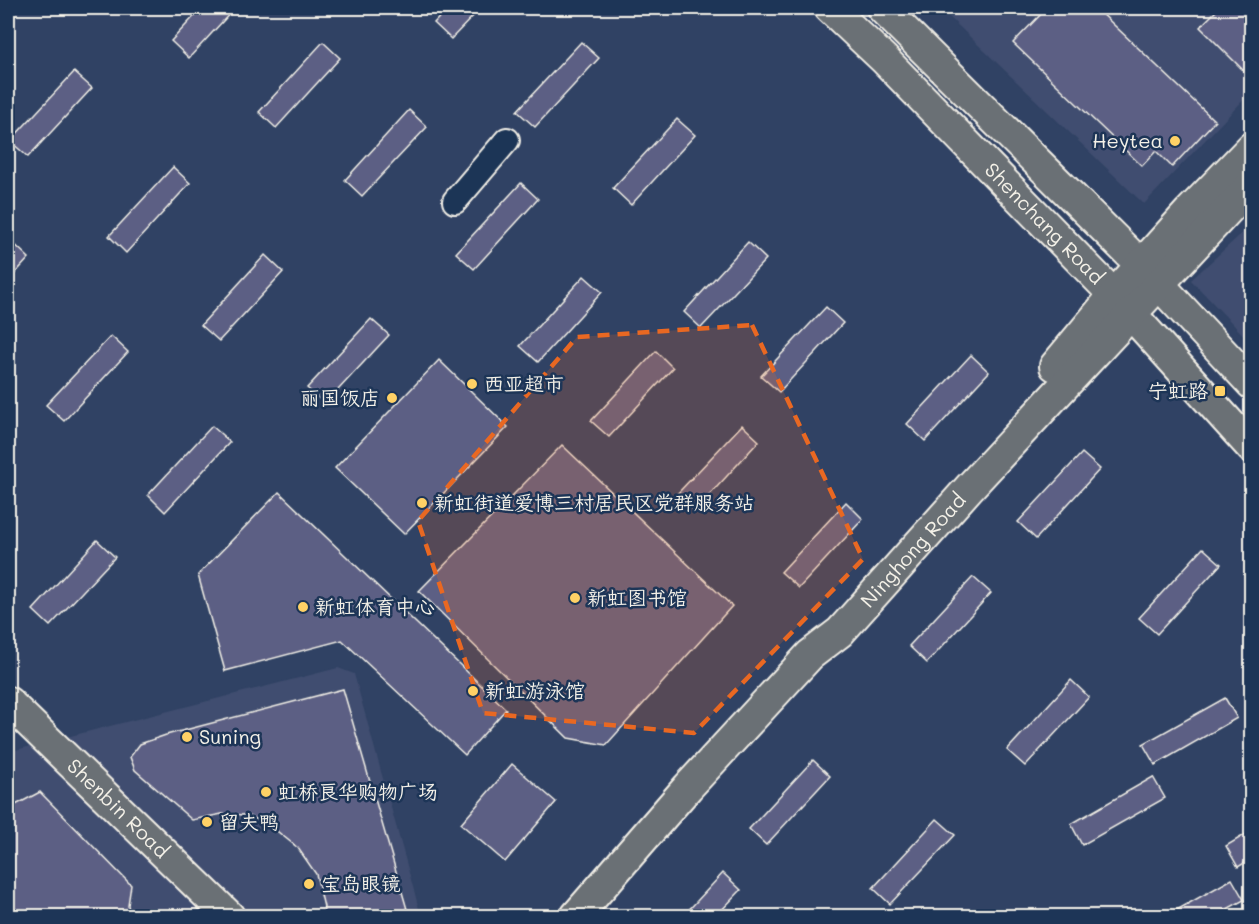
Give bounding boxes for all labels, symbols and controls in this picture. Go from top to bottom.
place label: Heytea [1092,127,1163,153]
marker: Heytea [1168,134,1182,148]
street label: Shenchang Road [980,156,1110,289]
place label: 西亚超市 [484,370,564,396]
marker: 西亚超市 [465,377,479,391]
place label: 宁虹路 [1148,377,1209,403]
place label: 丽国饭店 [300,384,380,410]
marker: 宁虹路 [1213,384,1227,398]
marker: 丽国饭店 [385,391,399,405]
street label: Ninghong Road [854,487,971,613]
place label: 新虹街道爱博三村居民区党群服务站 [434,489,754,515]
marker: 新虹街道爱博三村居民区党群服务站 [415,496,429,510]
place label: 新虹图书馆 [587,584,687,610]
marker: 新虹图书馆 [568,591,582,605]
place label: 新虹体育中心 [315,593,435,619]
marker: 新虹体育中心 [296,600,310,614]
place label: 新虹游泳馆 [485,677,585,703]
marker: 新虹游泳馆 [466,684,480,698]
place label: Suning [199,723,261,749]
marker: Suning [180,730,194,744]
street label: Shenbin Road [62,752,175,863]
place label: 虹桥良华购物广场 [278,778,438,804]
marker: 虹桥良华购物广场 [259,785,273,799]
place label: 留夫鸭 [219,808,279,834]
marker: 留夫鸭 [200,815,214,829]
place label: 宝岛眼镜 [321,870,401,896]
marker: 宝岛眼镜 [302,877,316,891]

